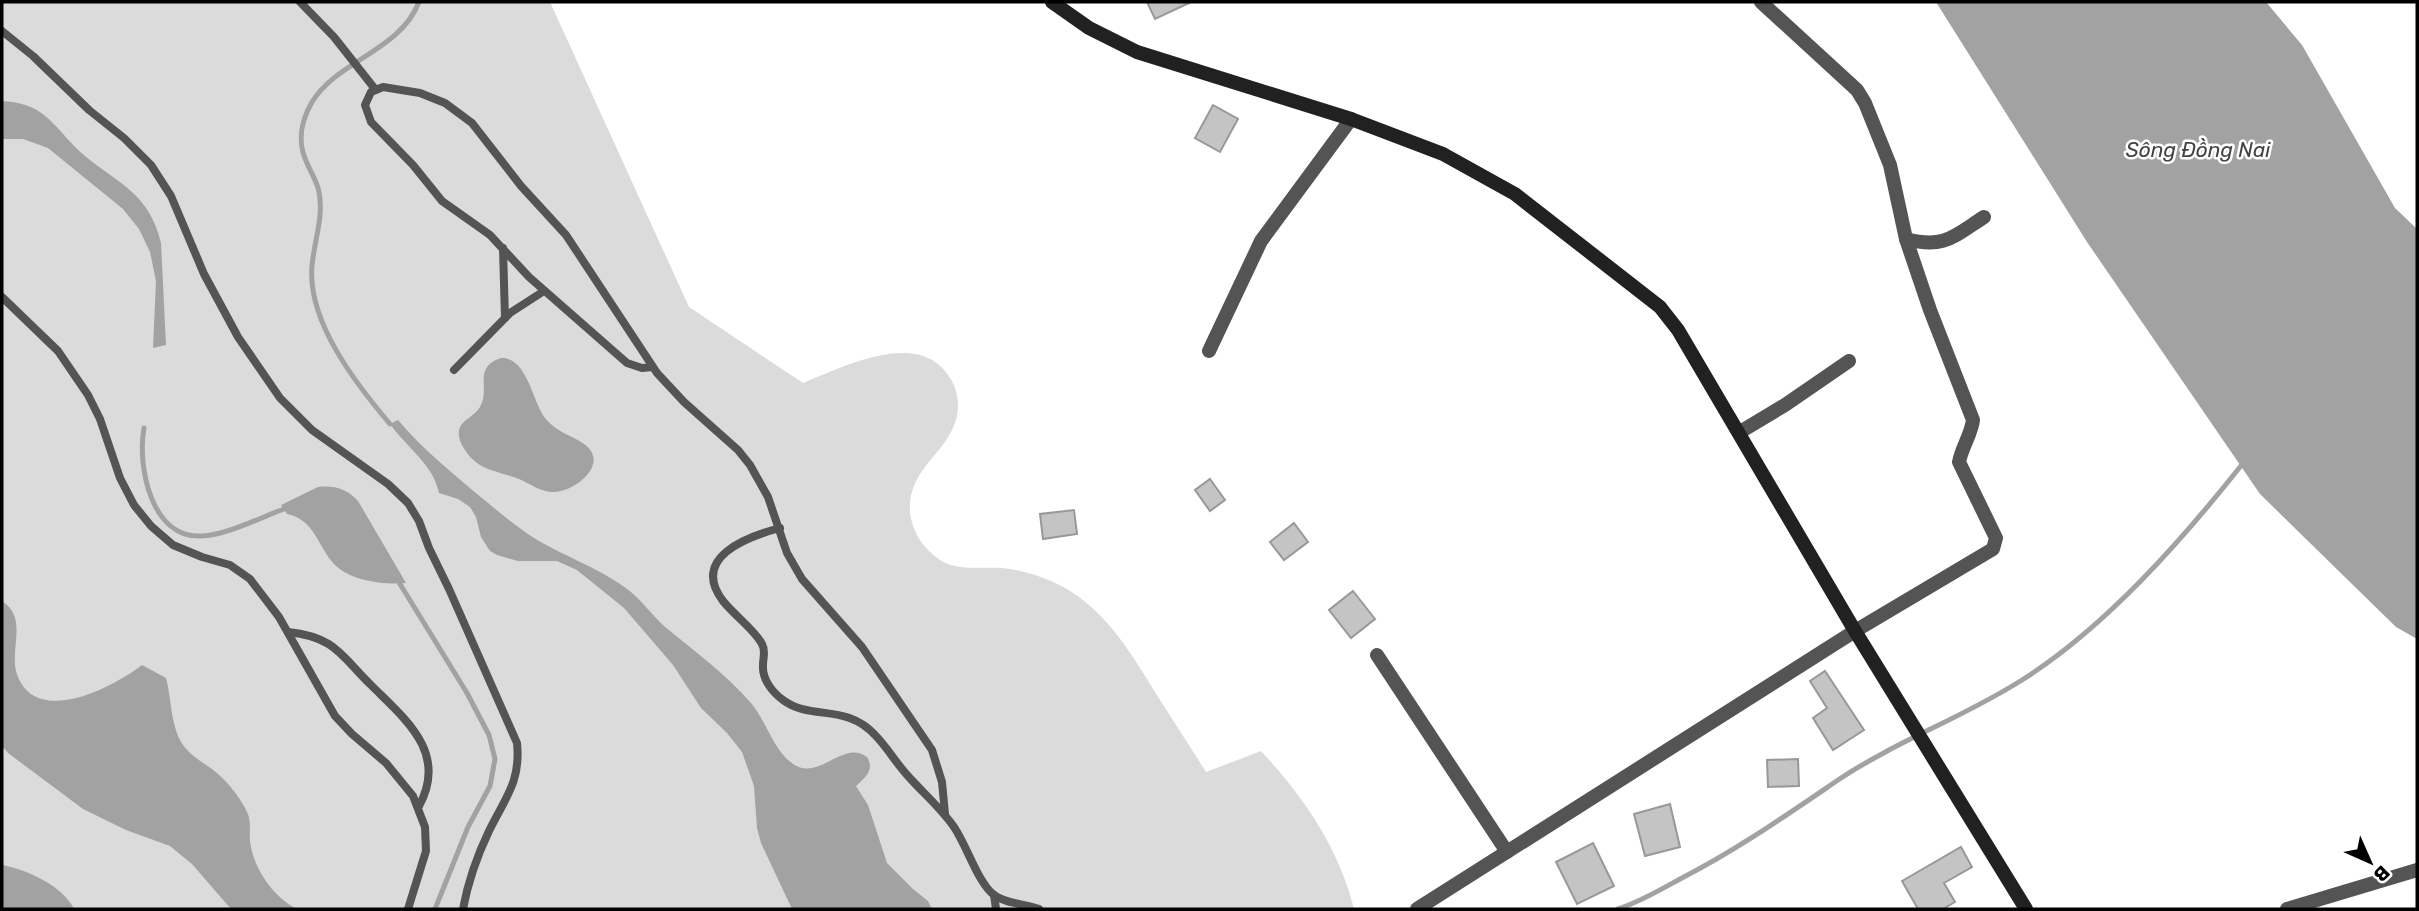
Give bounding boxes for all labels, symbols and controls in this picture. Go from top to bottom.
water label: Sông Đồng Nai [2126,137,2271,162]
north arrow [2335,827,2405,897]
text: B [2369,861,2395,887]

